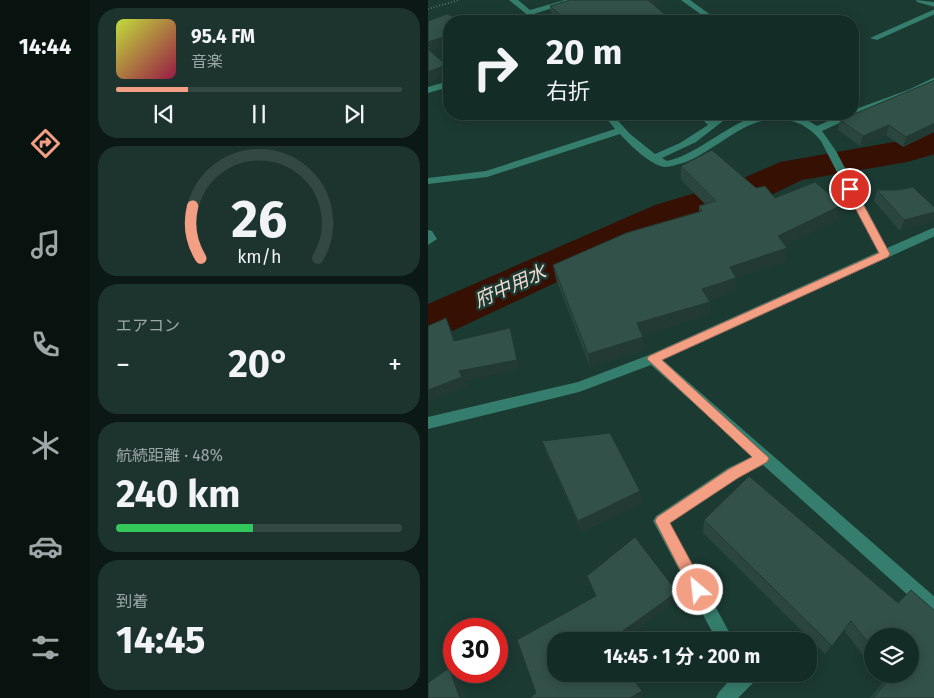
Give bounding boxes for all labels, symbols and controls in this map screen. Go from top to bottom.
text: 95.4 FM [191,25,255,48]
text: 20 m [546,31,622,73]
text: 14:44 [19,33,71,60]
icon: right [463,35,528,100]
text: 音楽 [191,52,223,71]
text: 右折 [546,78,590,105]
icon: previous [150,100,178,128]
icon: pause [245,100,273,128]
icon: next [340,100,368,128]
icon: directions [28,126,63,161]
pin [829,168,871,210]
icon: arrive [836,175,864,203]
text: 26 [231,188,287,251]
icon: music [28,227,63,262]
text: km/h [237,246,281,268]
water label: 府中用水 [471,259,551,312]
text: エアコン [116,316,180,335]
icon: phone [28,327,63,362]
text: 20° [228,341,290,387]
text: − [116,348,130,381]
text: + [388,348,402,381]
icon: climate [28,428,63,463]
text: 航続距離 · 48% [116,446,223,465]
text: 240 km [116,471,240,517]
icon: car [28,529,63,564]
position arrow [671,563,723,615]
text: 到着 [116,592,148,611]
text: 14:45 [116,617,206,663]
speed limit sign: 30 [443,618,508,683]
map controls [864,628,919,683]
button: layers [864,628,919,683]
icon: filters [28,630,63,665]
text: 14:45 · 1 分 · 200 m [604,645,760,668]

